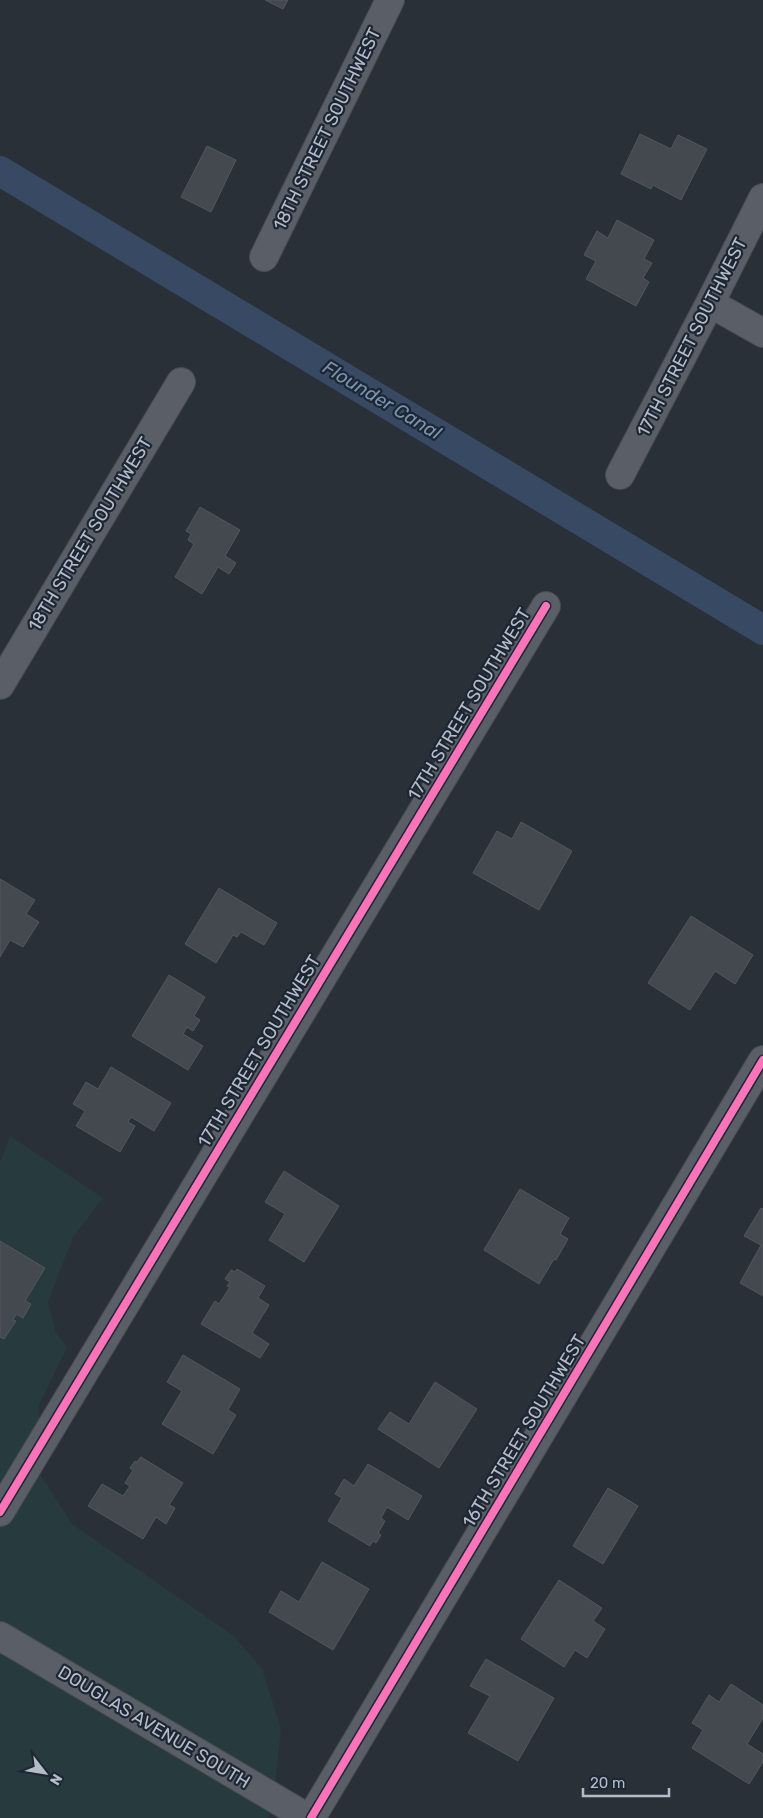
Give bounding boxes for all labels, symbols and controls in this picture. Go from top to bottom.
street label: 18TH STREET SOUTHWEST [268,24,386,234]
street label: 17TH STREET SOUTHWEST [632,234,752,440]
water label: Flounder Canal [319,356,446,445]
street label: 18TH STREET SOUTHWEST [23,433,157,635]
street label: 17TH STREET SOUTHWEST [403,604,535,804]
street label: 17TH STREET SOUTHWEST [193,951,325,1151]
street label: 16TH STREET SOUTHWEST [458,1331,590,1531]
street label: DOUGLAS AVENUE SOUTH [54,1661,254,1793]
north arrow [20,1748,70,1798]
scale bar [583,1766,669,1798]
text: 20 m [590,1774,625,1792]

